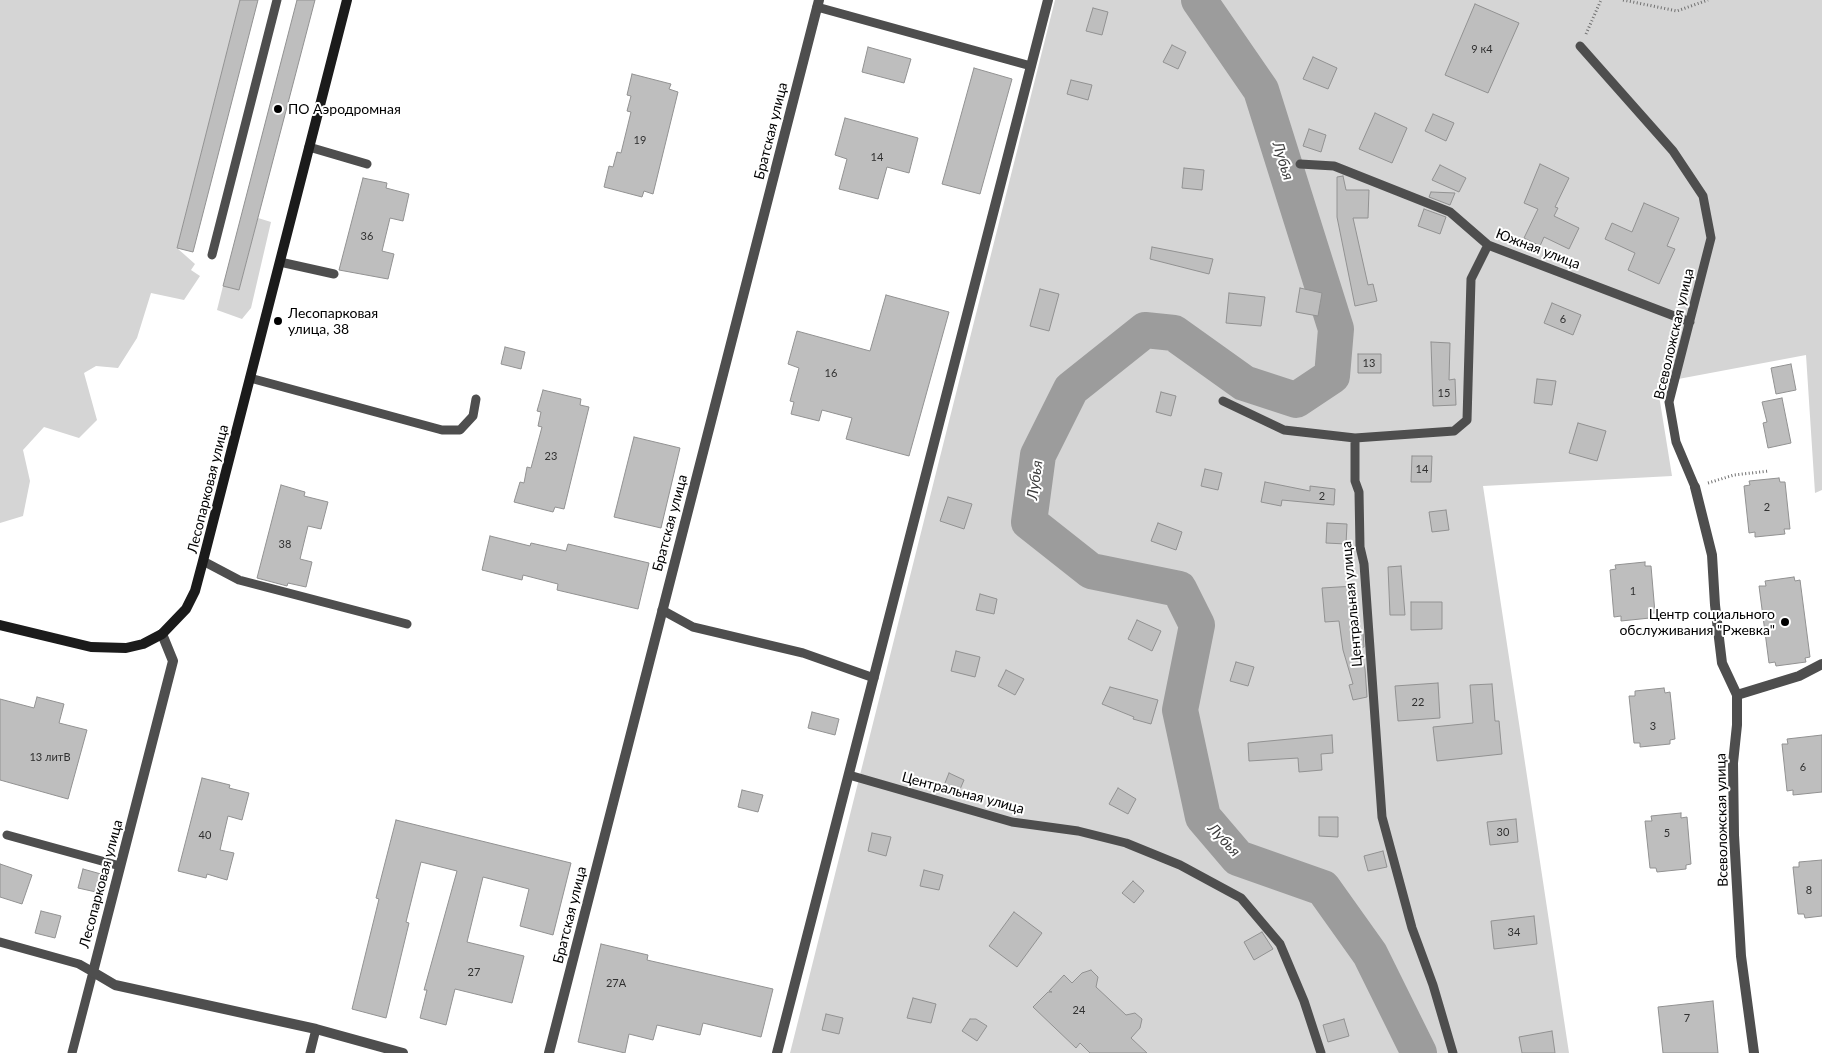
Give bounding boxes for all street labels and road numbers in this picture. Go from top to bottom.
street label: Братская улица [751,81,791,181]
street label: Южная улица [1493,225,1583,273]
street label: Всеволожская улица [1651,267,1697,401]
street label: Лесопарковая улица [184,423,232,555]
street label: Братская улица [649,473,691,573]
street label: Центральная улица [1338,540,1366,668]
street label: Всеволожская улица [1712,753,1732,887]
street label: Центральная улица [900,769,1026,817]
street label: Лесопарковая улица [76,818,126,950]
street label: Братская улица [550,865,590,965]

